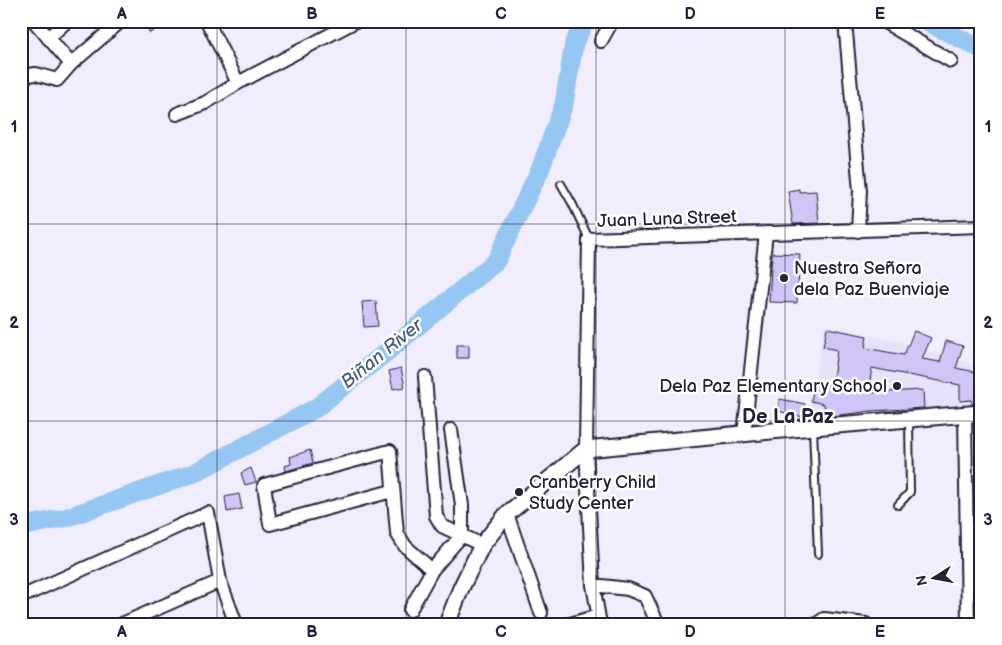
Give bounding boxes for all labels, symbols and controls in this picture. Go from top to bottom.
text: A [116,5,127,24]
text: B [306,5,318,24]
text: C [495,5,507,24]
text: D [684,5,696,24]
text: E [875,5,885,24]
text: 1 [11,118,17,137]
text: 1 [985,118,991,137]
street label: Juan Luna Street [597,206,737,232]
place label: Nuestra Señora dela Paz Buenviaje [794,258,950,300]
marker: Nuestra Señora dela Paz Buenviaje [778,272,790,284]
water label: Biñan River [337,313,428,394]
text: 2 [9,314,19,333]
text: 2 [983,314,993,333]
place label: Dela Paz Elementary School [659,376,887,397]
marker: Dela Paz Elementary School [891,380,903,392]
district label: De La Paz [742,405,834,429]
place label: Cranberry Child Study Center [529,472,656,514]
marker: Cranberry Child Study Center [513,486,525,498]
text: 3 [9,511,19,530]
text: 3 [983,511,993,530]
north arrow [910,552,960,602]
text: N [912,574,931,587]
text: A [116,623,127,642]
text: B [306,623,318,642]
text: C [495,623,507,642]
text: D [684,623,696,642]
text: E [875,623,885,642]

